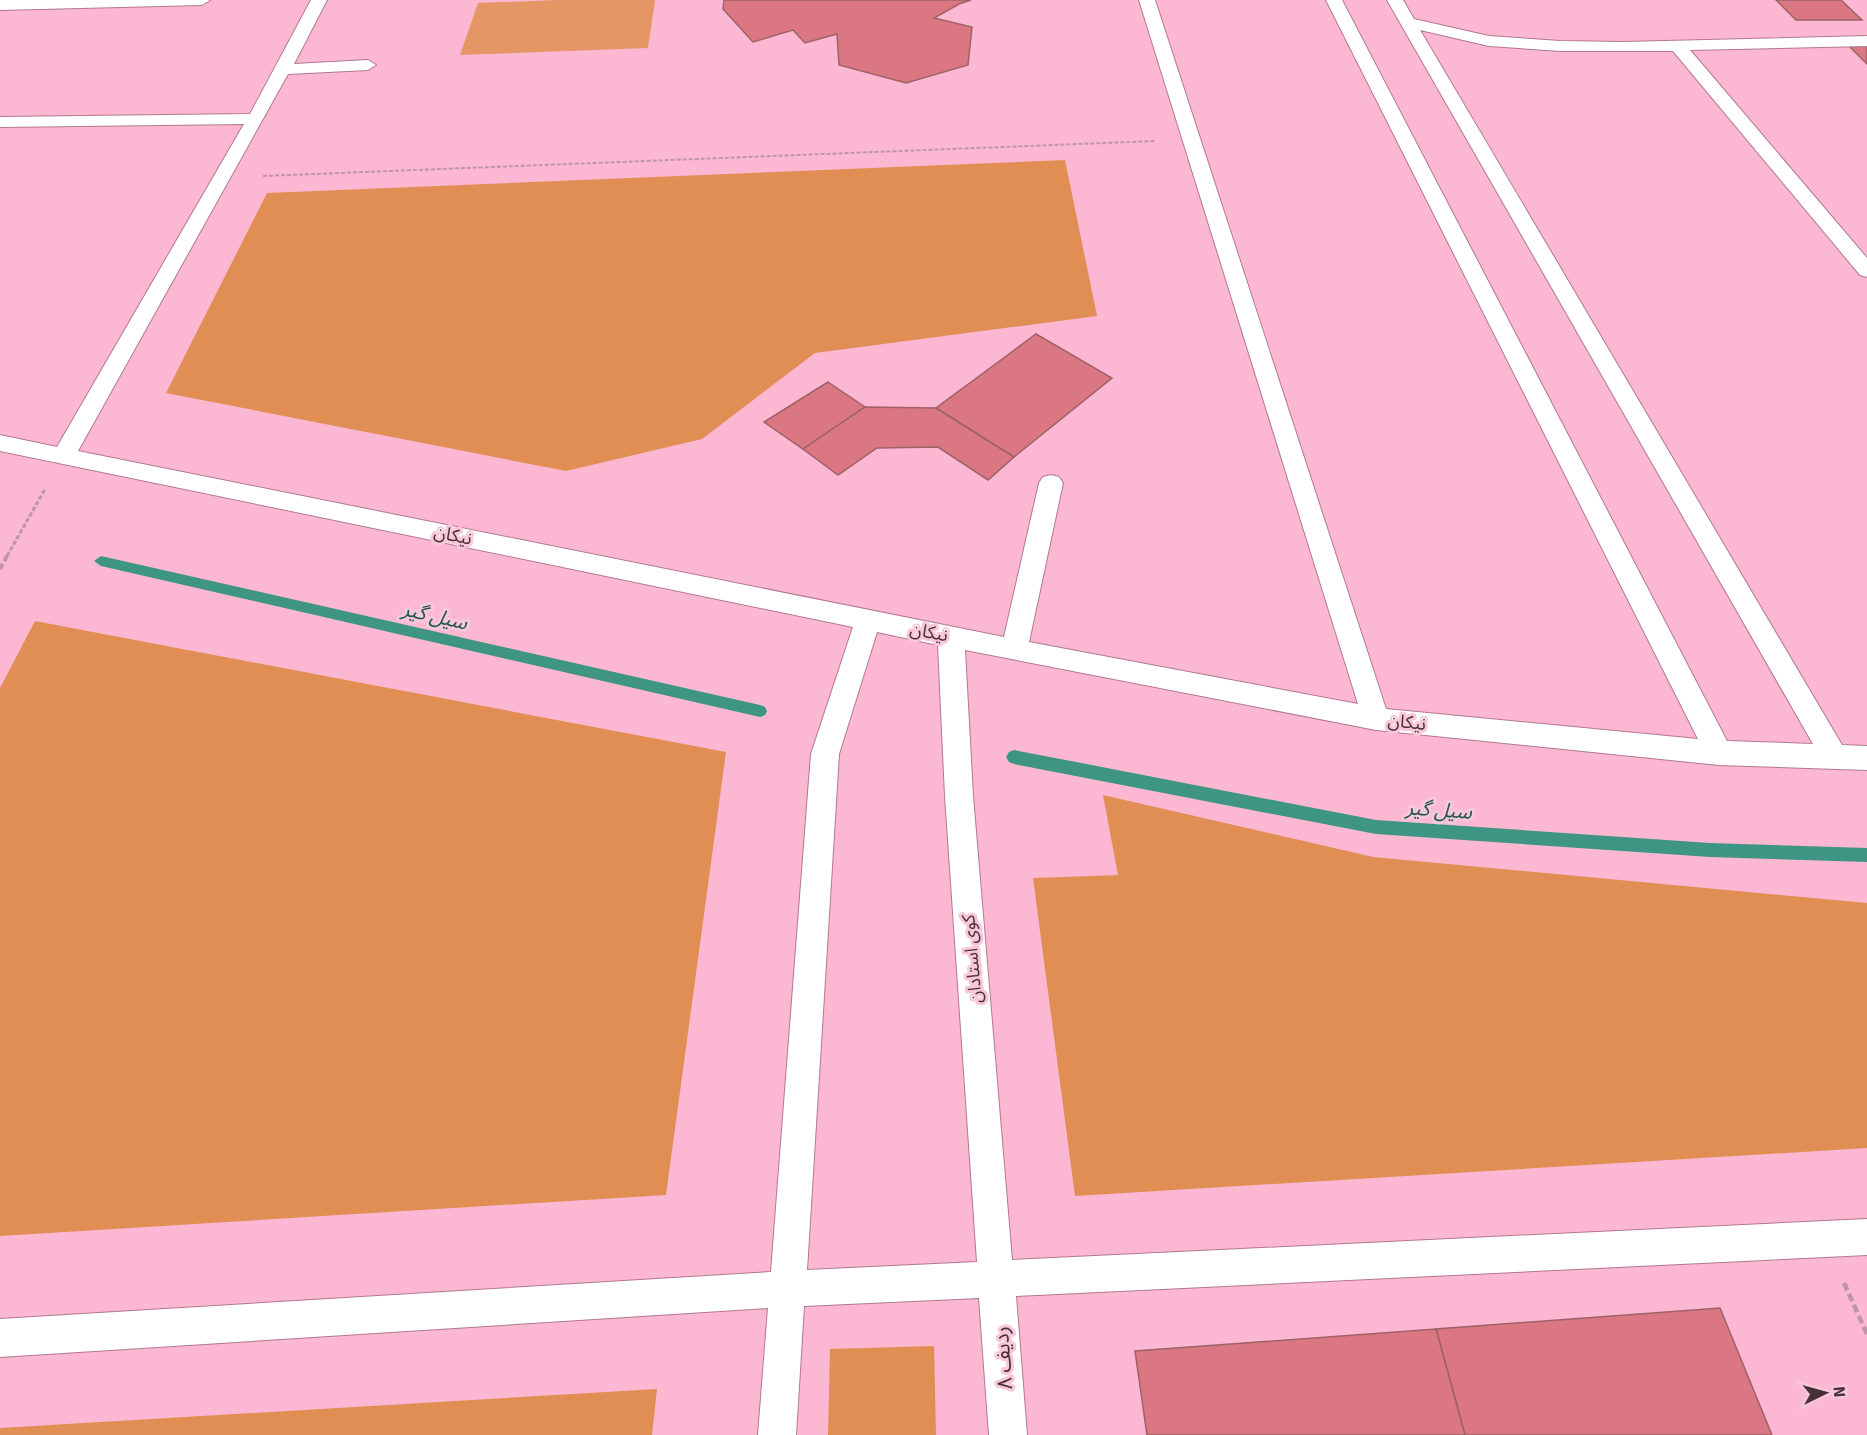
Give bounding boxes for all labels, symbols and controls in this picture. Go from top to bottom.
street label: نیکان [432,520,474,550]
water label: سیل گیر [398,596,470,636]
street label: نیکان [908,618,950,646]
street label: نیکان [1387,709,1427,735]
water label: سیل گیر [1403,795,1473,825]
street label: کوی استادان [957,913,987,1004]
street label: ردیف ۸ [988,1326,1018,1390]
north arrow [1795,1363,1855,1423]
text: N [1828,1385,1849,1398]

